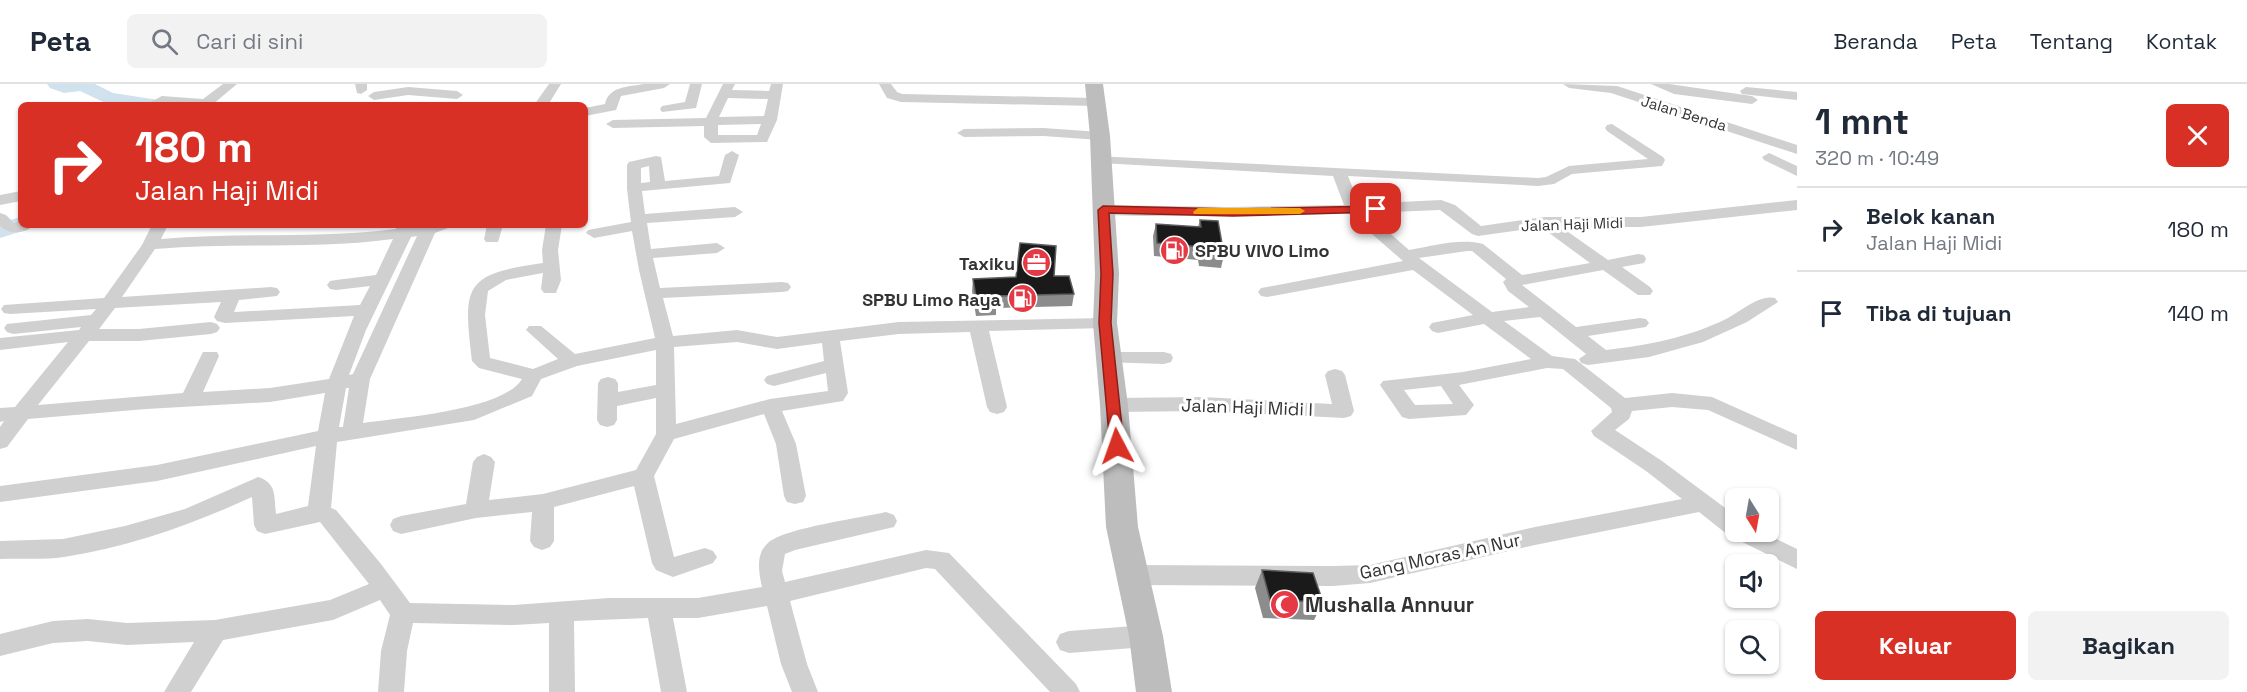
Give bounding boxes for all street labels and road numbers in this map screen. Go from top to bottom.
street label: Jalan Benda [1639,91,1730,135]
street label: Jalan Haji Midi [1521,213,1623,235]
street label: Jalan Haji Midi I [1181,393,1313,421]
street label: Gang Moras An Nur [1358,528,1523,584]

